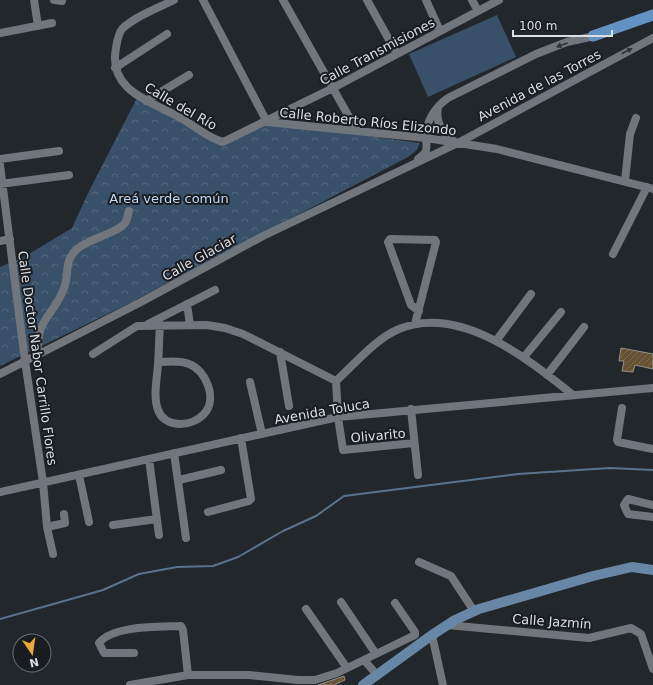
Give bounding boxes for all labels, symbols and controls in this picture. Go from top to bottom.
scale bar [513,12,612,38]
street label: Calle Transmisiones [317,15,438,88]
text: 100 m [519,19,557,33]
one-way arrow [555,42,567,48]
street label: Avenida de las Torres [475,46,604,124]
one-way arrow [622,48,633,55]
street label: Calle del Río [142,80,220,133]
street label: Calle Roberto Ríos Elizondo [279,105,457,138]
park label: Areá verde común [109,191,229,206]
street label: Calle Glaciar [160,231,239,284]
street label: Calle Doctor Nabor Carrillo Flores [15,250,60,467]
street label: Avenida Toluca [273,396,371,427]
street label: Olivarito [350,426,406,445]
street label: Calle Jazmín [512,611,592,632]
north arrow [12,633,52,673]
text: N [28,655,40,670]

